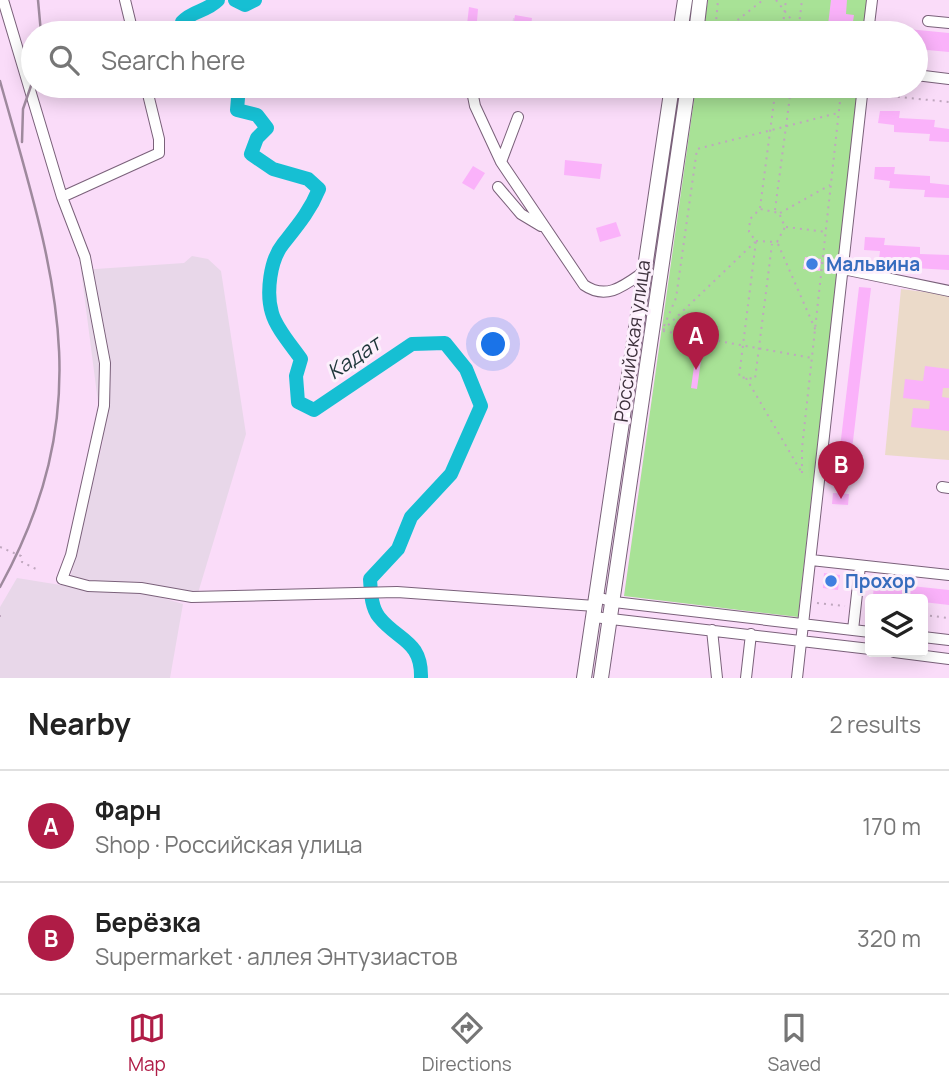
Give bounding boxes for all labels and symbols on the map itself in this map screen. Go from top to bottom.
place label: Мальвина [826,251,920,277]
marker: Мальвина [804,256,820,272]
street label: Российская улица [608,258,656,424]
pin: A [673,312,719,370]
your location [476,327,510,361]
water label: Кадат [321,328,388,385]
pin: B [818,441,864,499]
place label: Прохор [845,568,915,594]
marker: Прохор [823,573,839,589]

